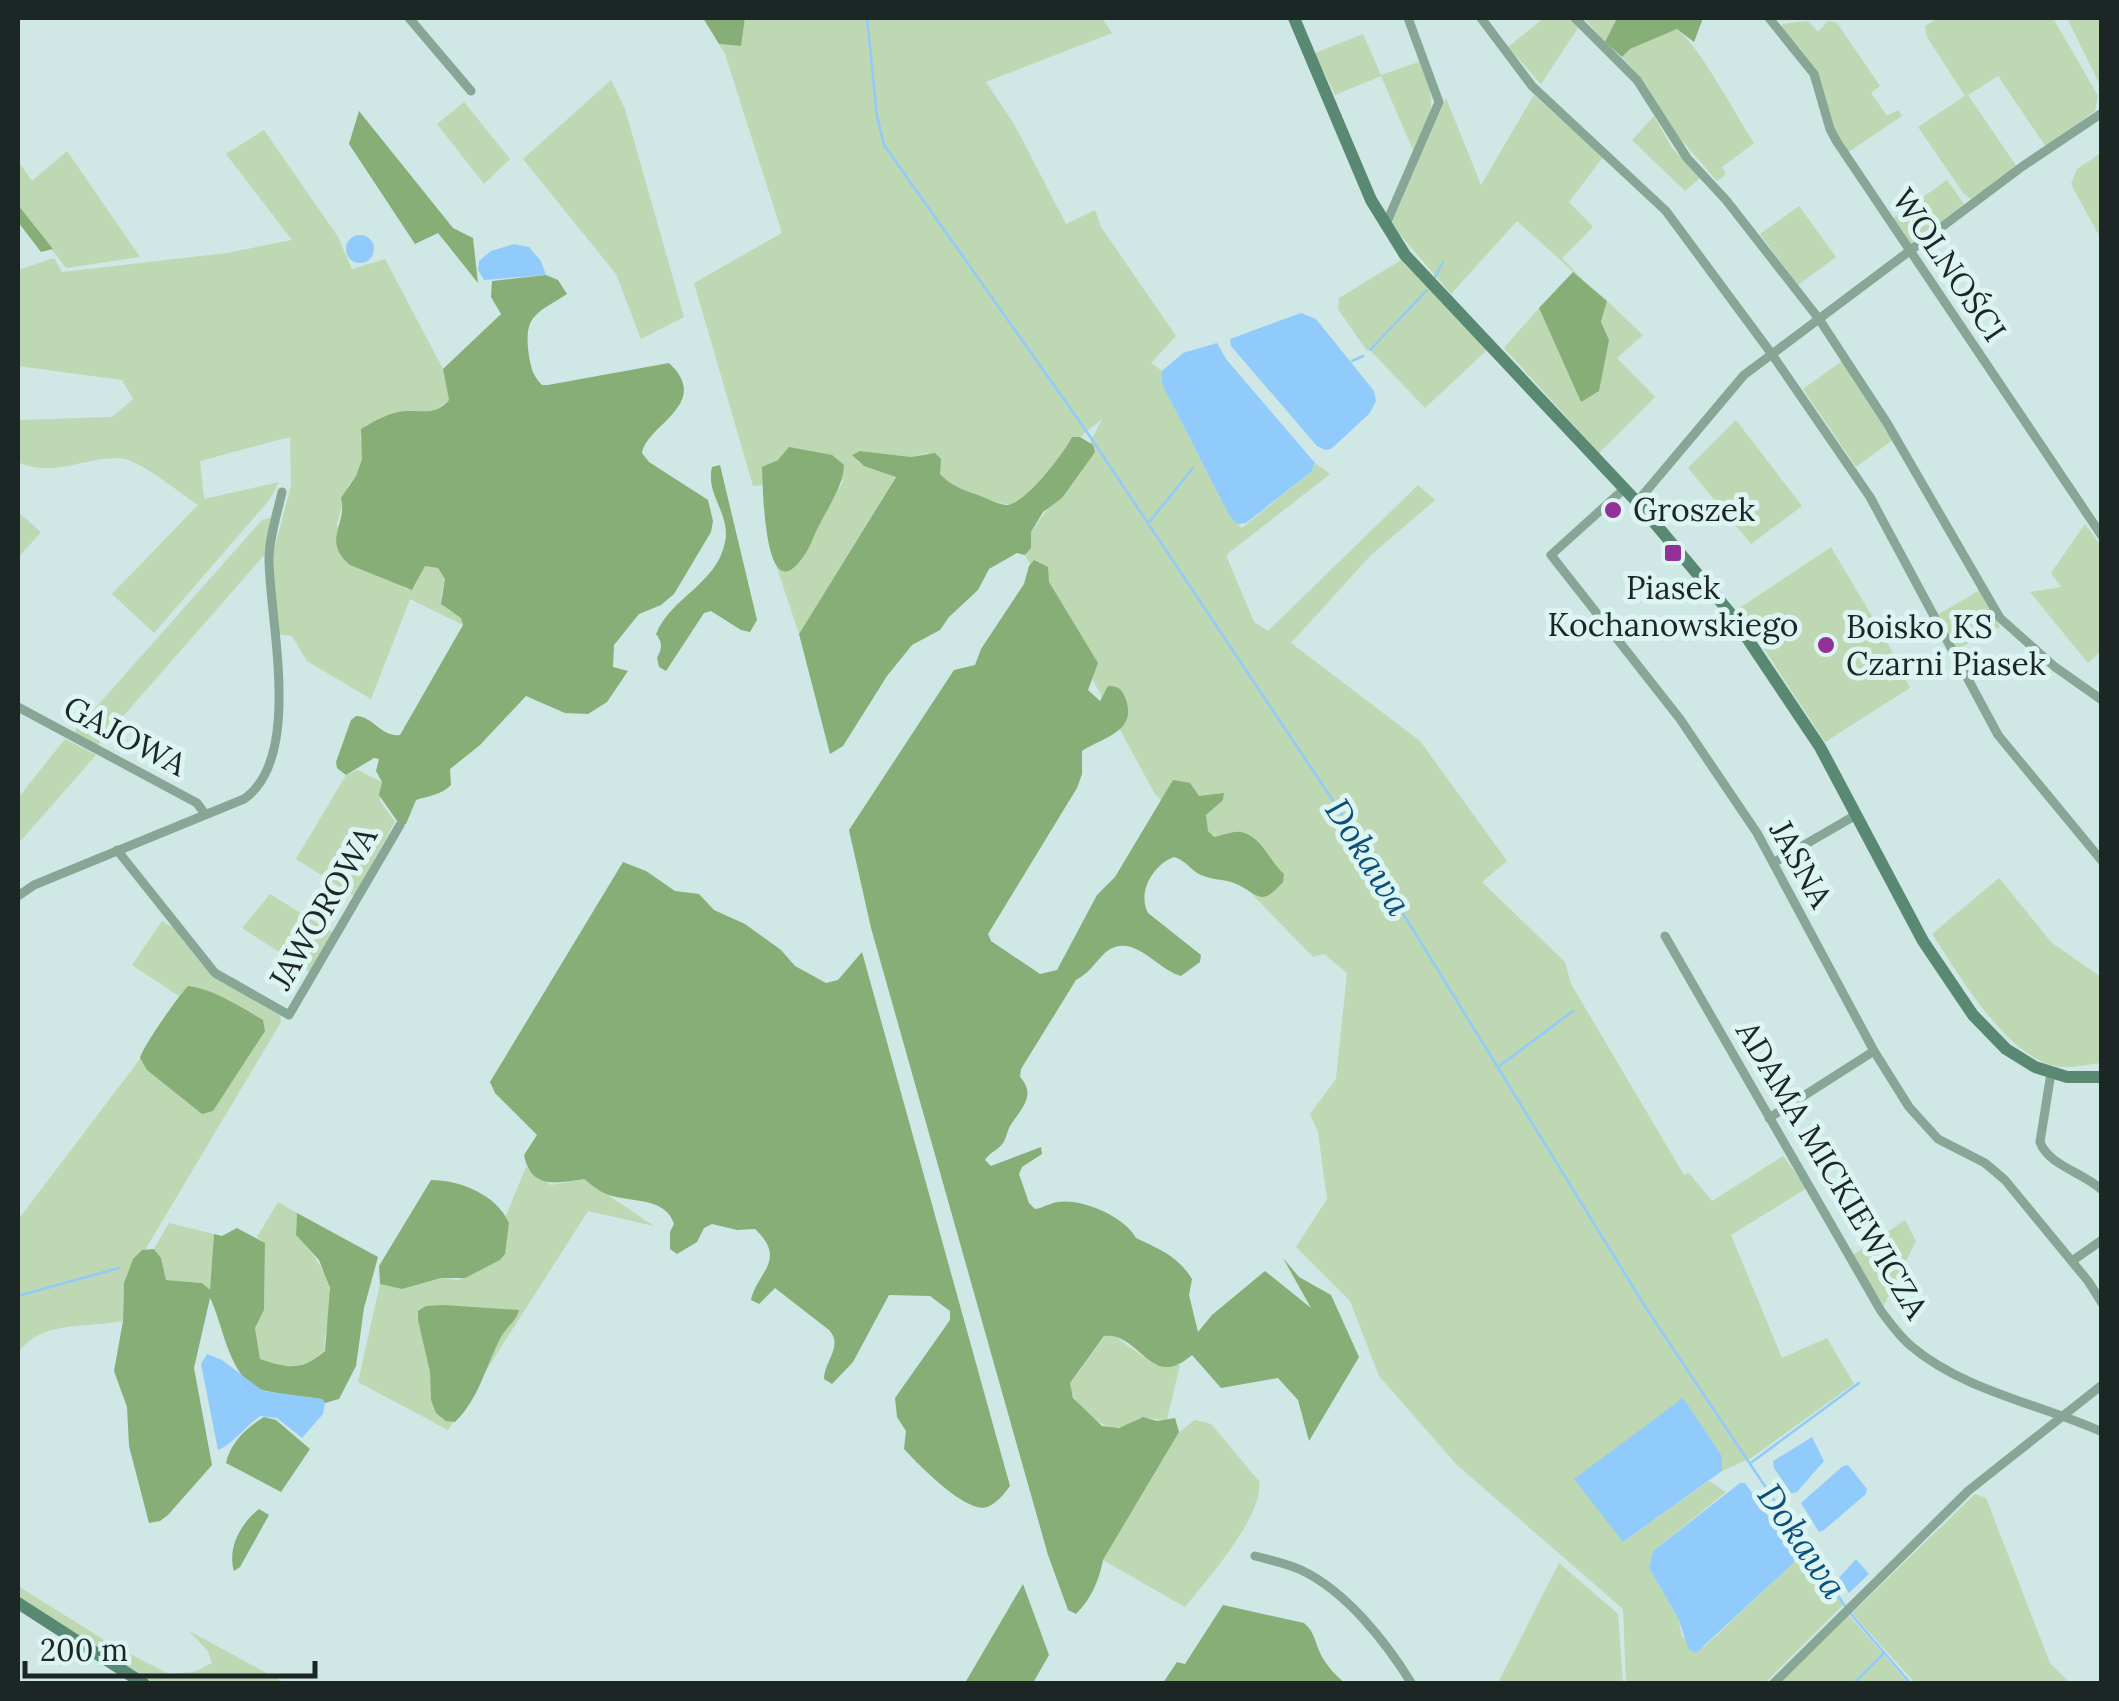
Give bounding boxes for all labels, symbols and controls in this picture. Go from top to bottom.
street label: WOLNOŚCI [1883,180,2016,349]
place label: Groszek [1633,489,1755,530]
marker: Groszek [1602,499,1624,521]
marker: Piasek Kochanowskiego [1662,542,1684,564]
place label: Piasek Kochanowskiego [1548,567,1798,645]
place label: Boisko KS Czarni Piasek [1846,606,2046,684]
marker: Boisko KS Czarni Piasek [1815,634,1837,656]
street label: GAJOWA [57,686,194,785]
water label: Dokawa [1315,790,1422,924]
street label: JASNA [1760,812,1843,915]
street label: JAWOROWA [259,818,386,997]
street label: ADAMA MICKIEWICZA [1727,1013,1938,1327]
water label: Dokawa [1748,1475,1857,1607]
scale bar [25,1616,315,1678]
text: 200 m [40,1631,128,1669]

